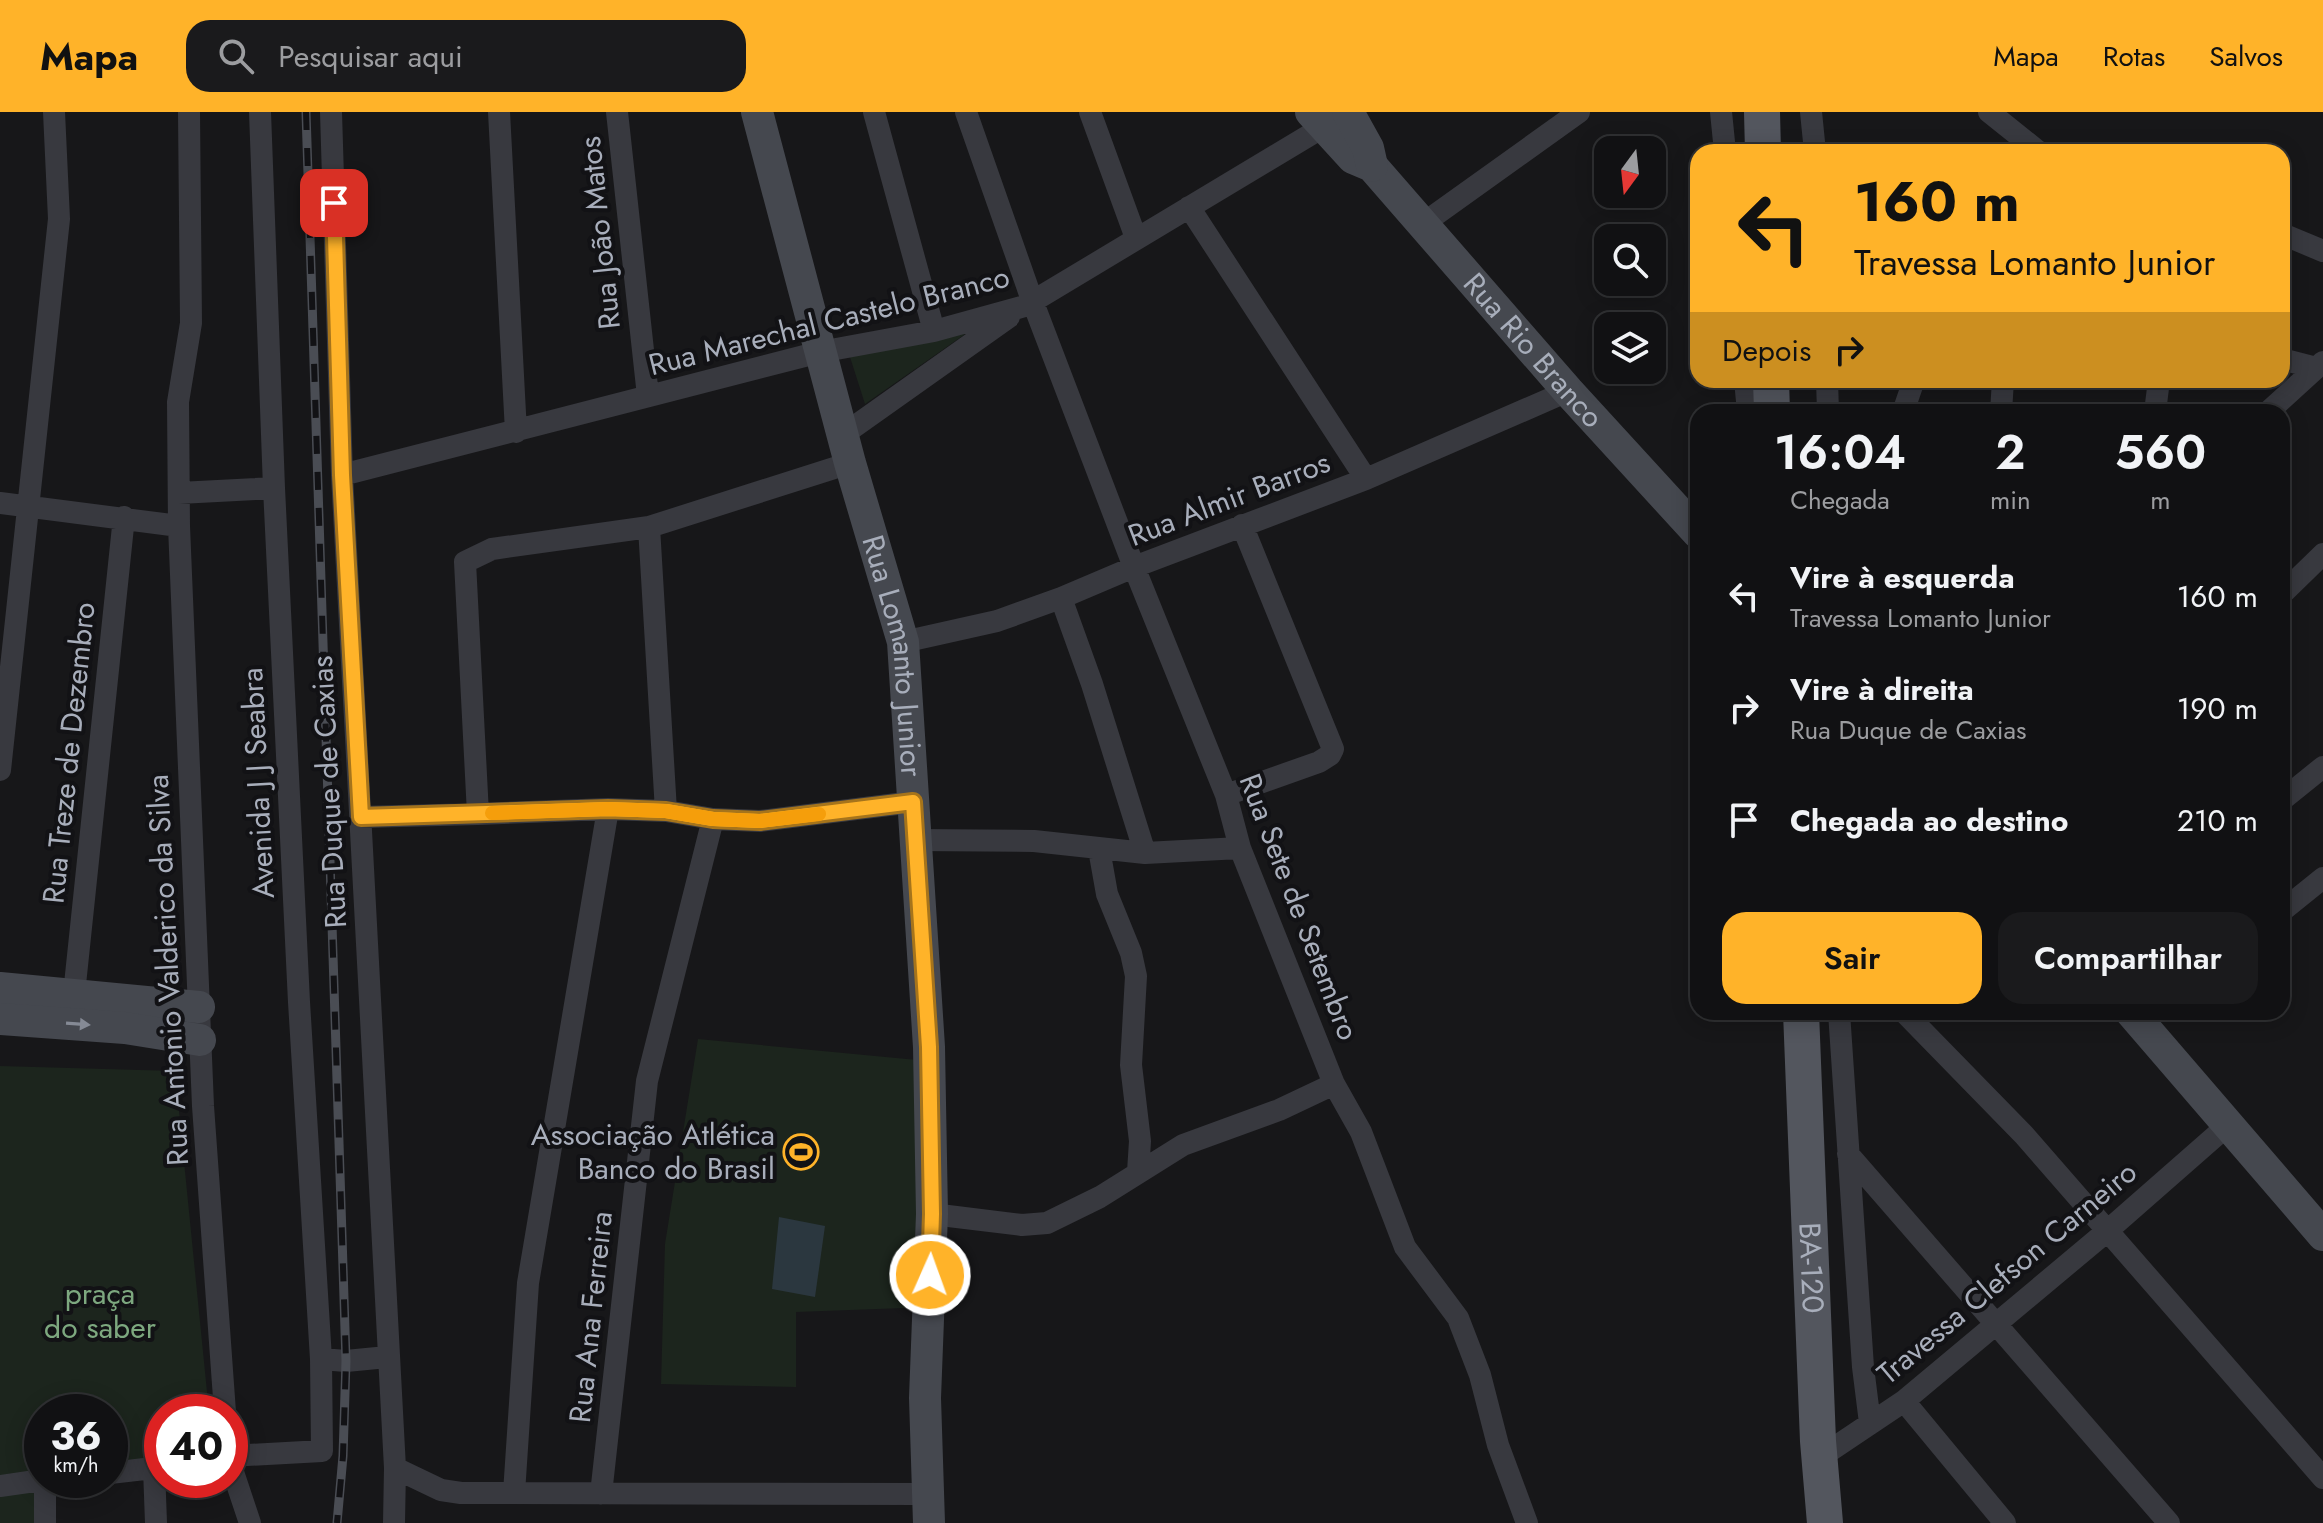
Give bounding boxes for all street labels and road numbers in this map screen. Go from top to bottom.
street label: Rua João Matos [568,134,631,332]
street label: Rua Marechal Castelo Branco [644,255,1014,386]
street label: Rua Rio Branco [1453,263,1614,437]
street label: Rua Almir Barros [1122,440,1336,557]
street label: Rua Lomanto Junior [852,530,934,779]
street label: Rua Treze de Dezembro [31,600,106,906]
street label: Rua Duque de Caxias [300,655,357,929]
street label: Avenida J J Seabra [230,666,285,900]
street label: Rua Sete de Setembro [1229,767,1370,1046]
street label: Rua Antonio Valderico da Silva [136,773,199,1167]
street label: Travessa Clefson Carneiro [1868,1151,2146,1394]
street label: Rua Ana Ferreira [558,1209,623,1425]
street label: BA-120 [1788,1221,1835,1314]

